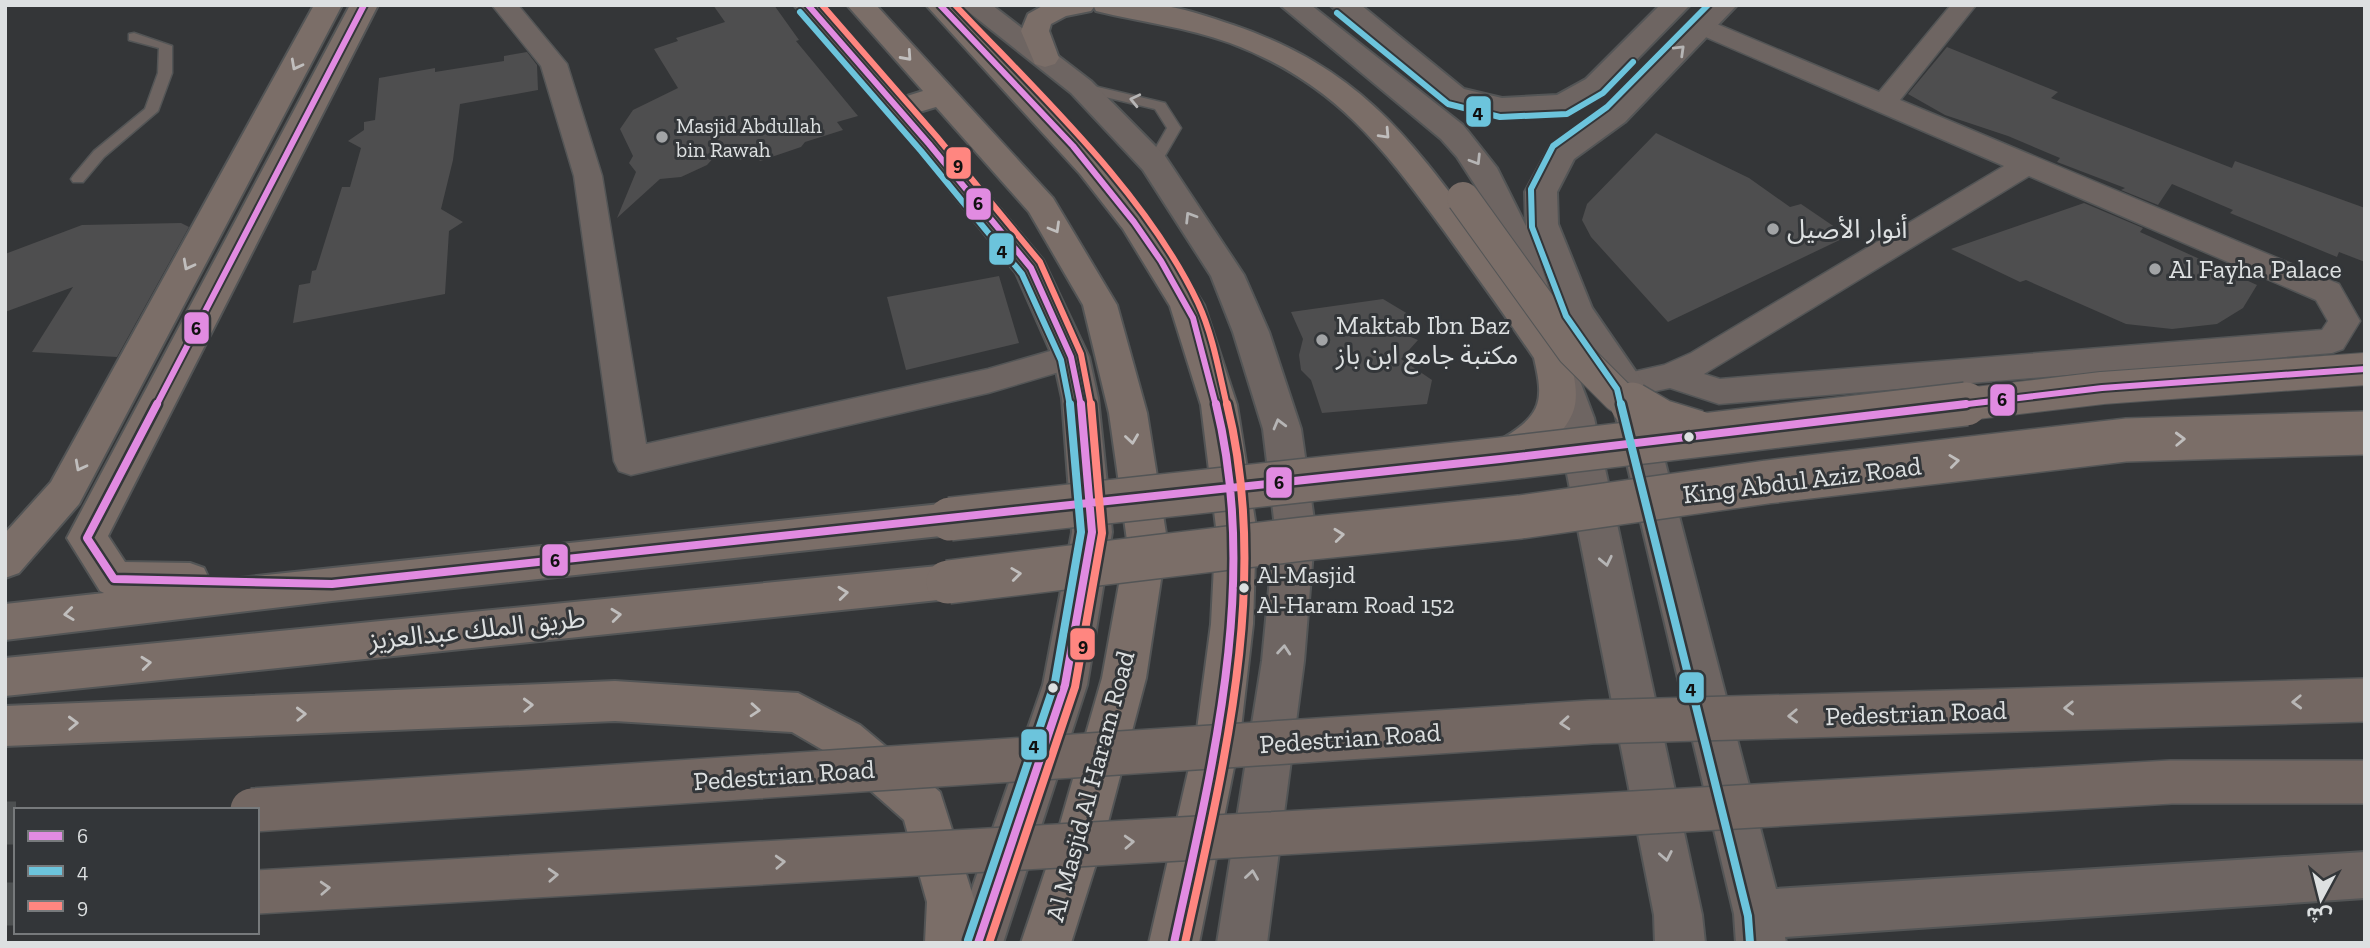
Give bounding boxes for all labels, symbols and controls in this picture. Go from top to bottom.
one-way arrow [1672,46,1684,58]
one-way arrow [899,48,911,61]
one-way arrow [291,58,304,71]
one-way arrow [1129,94,1141,108]
line badge: 4 [1465,95,1492,128]
text: 4 [1473,100,1484,123]
place label: Masjid Abdullah bin Rawah [675,113,822,162]
one-way arrow [1377,126,1389,139]
marker: Masjid Abdullah bin Rawah [654,129,670,145]
line badge: 9 [945,146,972,180]
text: 9 [953,152,963,175]
one-way arrow [1468,152,1481,165]
line badge: 6 [965,187,992,221]
text: 6 [973,192,983,215]
one-way arrow [1186,211,1199,224]
place label: أنوار الأصيل [1787,213,1907,245]
one-way arrow [1047,221,1060,233]
marker: أنوار الأصيل [1765,221,1781,237]
line badge: 4 [988,232,1015,266]
text: 4 [997,238,1008,261]
place label: Al Fayha Palace [2169,253,2342,285]
one-way arrow [183,258,196,271]
marker: Al Fayha Palace [2147,261,2163,277]
place label: Maktab Ibn Baz مكتبة جامع ابن باز [1335,309,1518,375]
line badge: 6 [183,311,210,345]
text: 6 [191,317,201,340]
marker: Maktab Ibn Baz مكتبة جامع ابن باز [1314,332,1330,348]
line badge: 6 [1989,383,2016,417]
text: 6 [1997,388,2007,411]
one-way arrow [1273,418,1287,430]
unlabelled marker [1682,430,1696,444]
one-way arrow [2175,431,2186,446]
one-way arrow [1124,434,1139,445]
street label: King Abdul Aziz Road [1681,449,1923,511]
one-way arrow [1948,453,1960,468]
one-way arrow [74,458,88,471]
line badge: 6 [1265,466,1293,499]
text: 6 [1274,471,1284,494]
one-way arrow [1334,528,1345,543]
line badge: 6 [541,543,569,577]
text: 6 [550,549,560,572]
one-way arrow [1598,555,1612,567]
place label: Al-Masjid Al-Haram Road 152 [1257,560,1455,619]
one-way arrow [1010,566,1022,581]
marker: Al-Masjid Al-Haram Road 152 [1237,581,1251,595]
one-way arrow [838,586,849,601]
street label: طريق الملك عبدالعزيز [366,602,587,656]
one-way arrow [63,607,75,622]
one-way arrow [611,608,622,623]
line badge: 9 [1069,627,1096,661]
text: 9 [1078,633,1088,656]
one-way arrow [1276,644,1291,655]
street label: Al Masjid Al Haram Road [1038,647,1142,925]
one-way arrow [140,655,152,670]
line badge: 4 [1678,671,1705,704]
text: 4 [1686,676,1697,699]
unlabelled marker [1046,681,1060,695]
street label: Pedestrian Road [1825,694,2007,732]
one-way arrow [2291,694,2301,710]
one-way arrow [523,697,534,712]
one-way arrow [2063,701,2074,716]
one-way arrow [750,703,761,718]
one-way arrow [296,706,307,721]
one-way arrow [1787,708,1797,724]
one-way arrow [68,716,79,731]
street label: Pedestrian Road [1258,716,1442,760]
one-way arrow [1560,716,1571,731]
line badge: 4 [1020,728,1048,761]
text: 4 [1029,733,1040,756]
street label: Pedestrian Road [692,753,876,797]
legend [14,808,259,934]
text: 6 [77,823,88,848]
one-way arrow [1124,835,1135,850]
one-way arrow [1658,850,1673,862]
one-way arrow [774,855,785,870]
text: 4 [77,858,88,883]
north arrow [2286,864,2356,934]
one-way arrow [547,868,558,883]
one-way arrow [1244,869,1259,881]
one-way arrow [320,881,331,896]
text: 9 [77,893,88,918]
text: ش [2305,902,2333,928]

